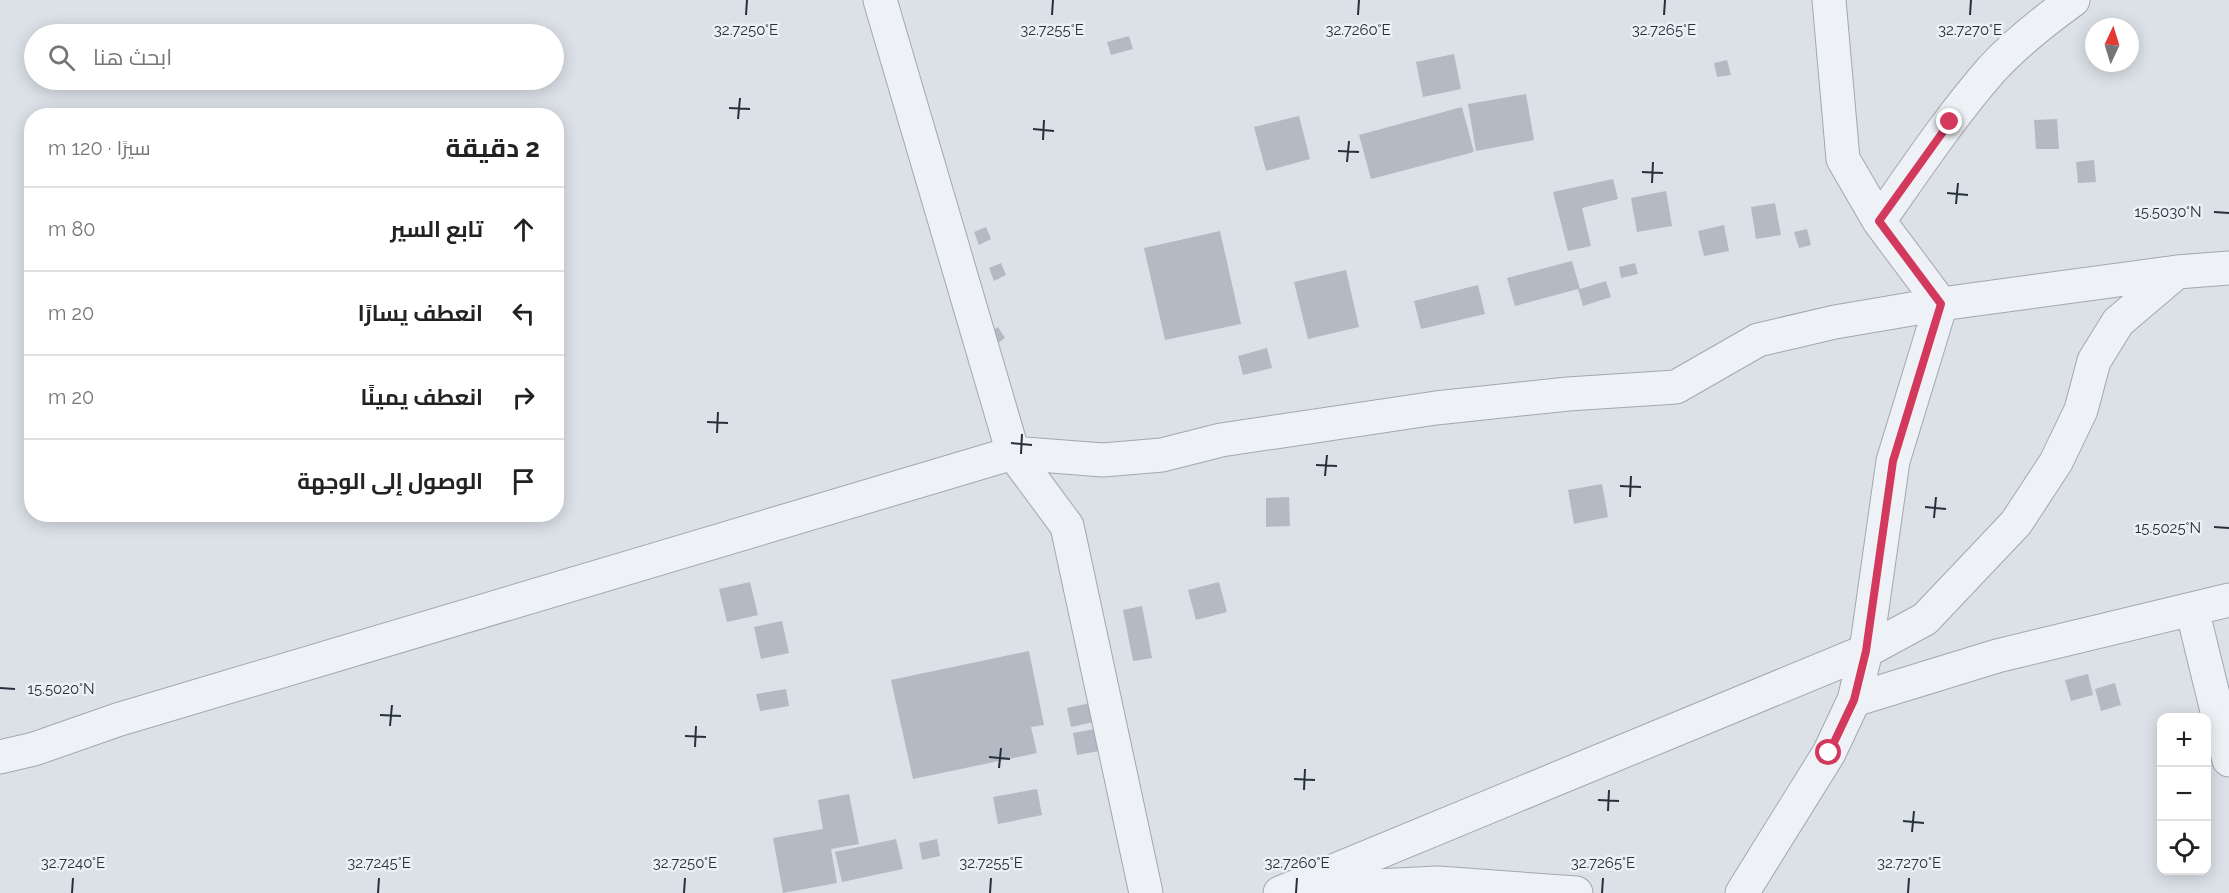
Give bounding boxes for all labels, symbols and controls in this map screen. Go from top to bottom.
north arrow [2085,18,2139,72]
text: 32.7250°E [714,21,778,39]
text: 32.7255°E [1020,21,1084,39]
text: 32.7260°E [1325,21,1391,39]
text: 32.7265°E [1632,21,1696,39]
text: 32.7270°E [1938,21,2002,39]
search box [24,24,564,90]
icon: search [45,41,78,74]
text: ابحث هنا [93,44,172,70]
route end [1936,108,1962,134]
text: 2 دقيقة [446,133,540,163]
text: سيرًا · 120 m [48,136,151,160]
text: 15.5030°N [2134,203,2202,221]
icon: ahead [507,213,540,246]
text: تابع السير [390,216,483,242]
text: 80 m [48,217,96,241]
icon: left [507,297,540,330]
text: انعطف يسارًا [358,300,483,326]
text: 20 m [48,301,94,325]
icon: right [507,381,540,414]
text: انعطف يمينًا [360,384,483,410]
text: 20 m [48,385,94,409]
icon: arrive [507,465,540,498]
text: الوصول إلى الوجهة [297,468,483,494]
text: 15.5025°N [2135,519,2201,537]
text: 15.5020°N [27,680,95,698]
map controls [2157,713,2211,875]
button: + [2157,713,2211,767]
route start [1815,739,1841,765]
button: − [2157,767,2211,821]
button: locate [2157,821,2211,875]
text: 32.7240°E [41,854,105,872]
text: 32.7245°E [347,854,411,872]
text: 32.7250°E [653,854,717,872]
text: 32.7255°E [959,854,1023,872]
text: 32.7260°E [1264,854,1330,872]
text: 32.7265°E [1571,854,1635,872]
text: 32.7270°E [1877,854,1941,872]

